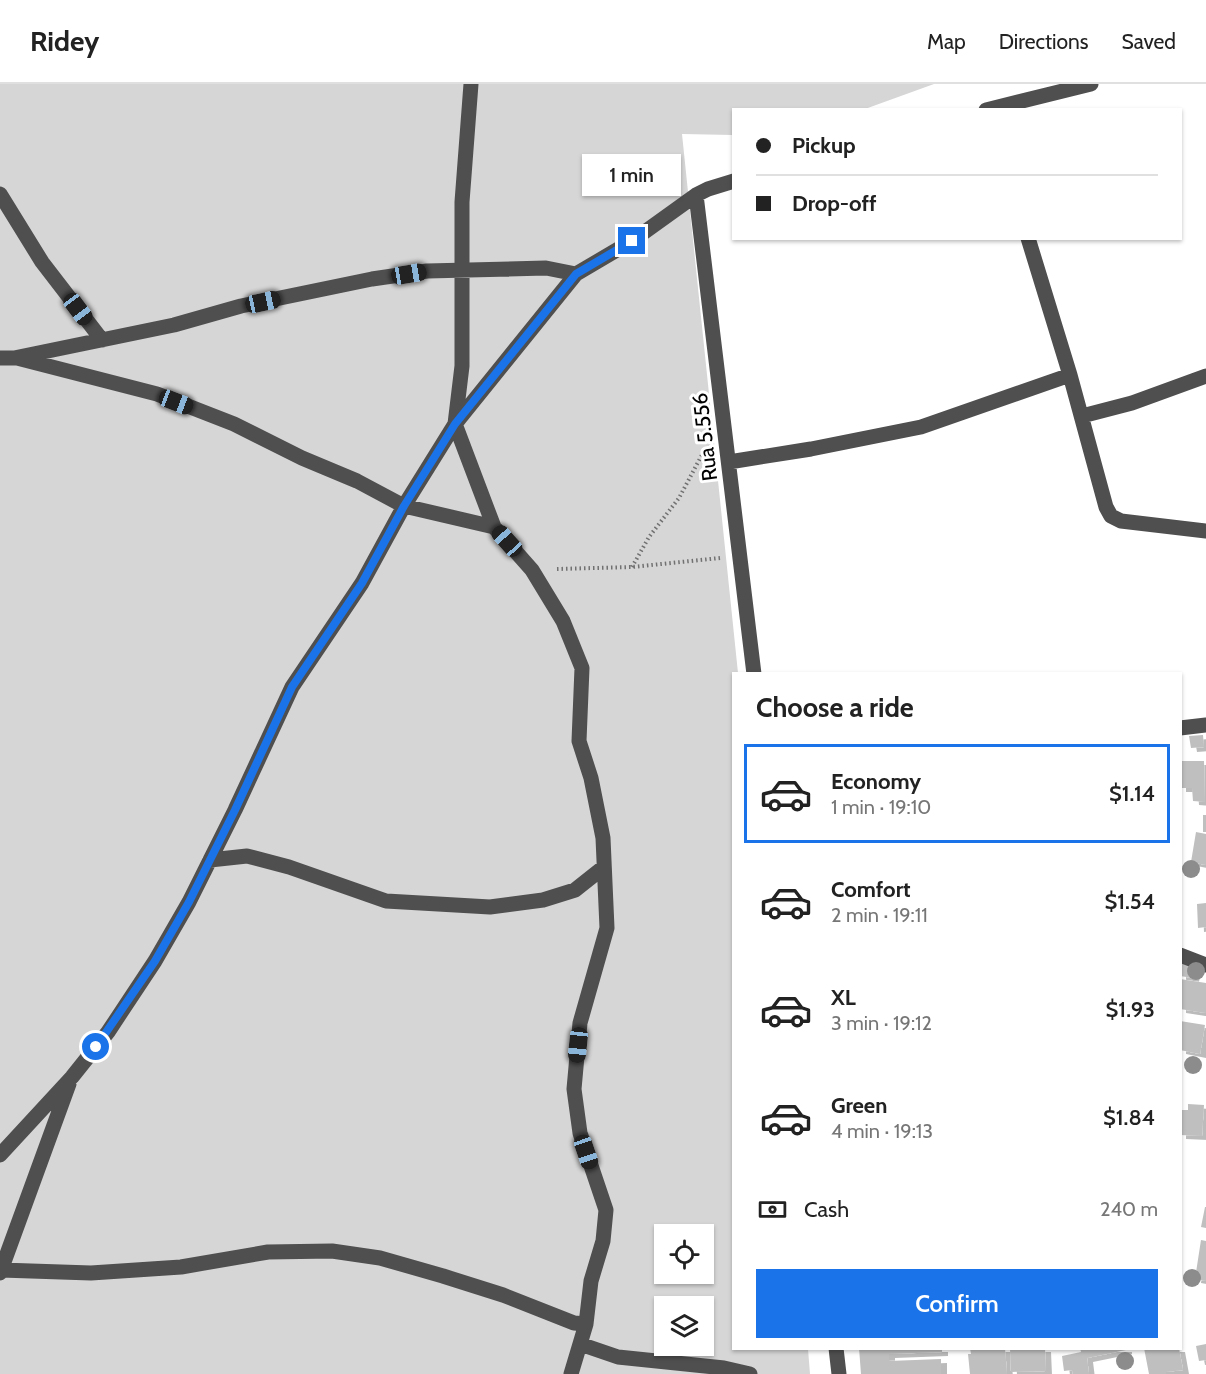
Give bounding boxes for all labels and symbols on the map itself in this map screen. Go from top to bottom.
callout: 1 min [582,154,682,196]
route end [618,227,645,254]
car [390,262,428,286]
car [60,289,96,329]
car [244,289,282,315]
car [156,387,196,417]
street label: Rua 5.556 [687,392,722,483]
car [488,522,526,560]
car [567,1026,589,1064]
route start [82,1033,109,1060]
car [572,1132,600,1172]

